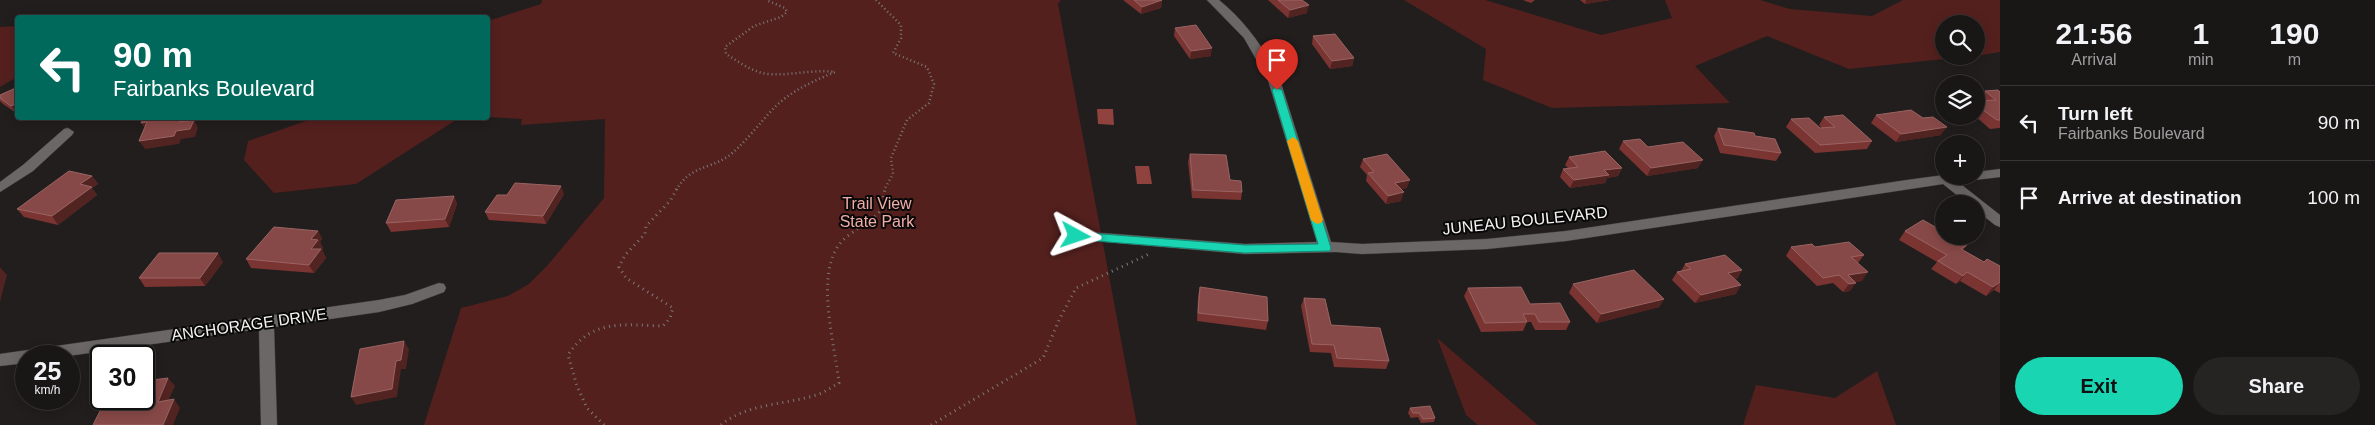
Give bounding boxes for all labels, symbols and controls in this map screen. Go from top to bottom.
map controls [1935,15,1985,245]
button: search [1935,15,1985,65]
text: 21:56 [2056,17,2132,50]
text: 1 [2192,17,2209,50]
text: 190 [2269,17,2319,50]
icon: left [30,35,95,100]
text: 90 m [113,35,193,74]
pin [1256,39,1298,90]
icon: arrive [1263,46,1291,74]
text: Arrival [2071,51,2117,68]
text: min [2188,51,2214,68]
text: m [2288,51,2301,68]
button: layers [1935,75,1985,125]
text: Fairbanks Boulevard [113,76,315,101]
text: Turn left [2058,103,2133,124]
icon: left [2015,109,2043,137]
text: 90 m [2318,112,2360,133]
text: Fairbanks Boulevard [2058,125,2205,142]
button: + [1935,135,1985,185]
icon: arrive [2015,184,2043,212]
text: Arrive at destination [2058,187,2242,208]
text: 100 m [2307,187,2360,208]
park label: Trail View State Park [840,195,915,230]
button: − [1935,195,1985,245]
street label: JUNEAU BOULEVARD [1442,203,1608,238]
position arrow [1049,209,1101,261]
street label: ANCHORAGE DRIVE [170,305,328,344]
speed limit sign: 30 [90,345,155,410]
text: 25 [34,357,61,385]
button: Exit [2015,357,2183,415]
button: Share [2193,357,2360,415]
text: km/h [34,383,61,397]

